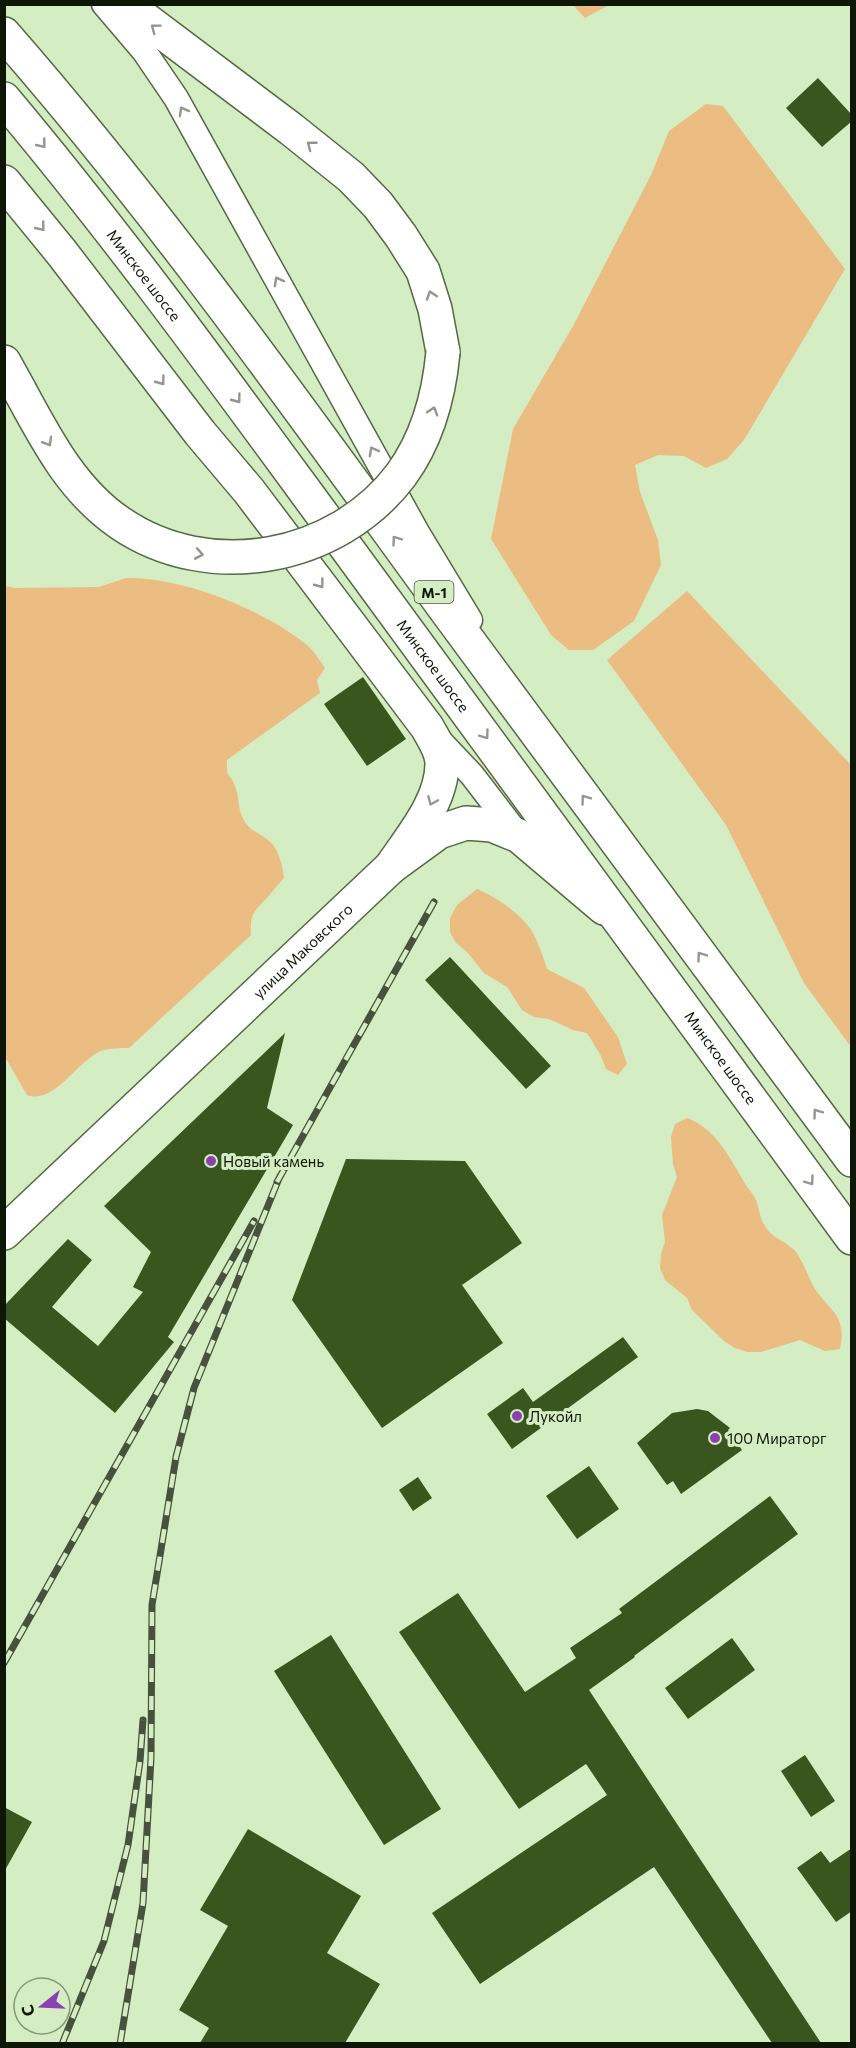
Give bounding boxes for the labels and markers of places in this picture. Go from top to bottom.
place label: Новый камень [223,1152,324,1170]
marker: Новый камень [204,1154,218,1168]
place label: Лукойл [529,1407,582,1425]
marker: Лукойл [510,1409,524,1423]
place label: 100 Мираторг [727,1429,827,1447]
marker: 100 Мираторг [708,1431,722,1445]

